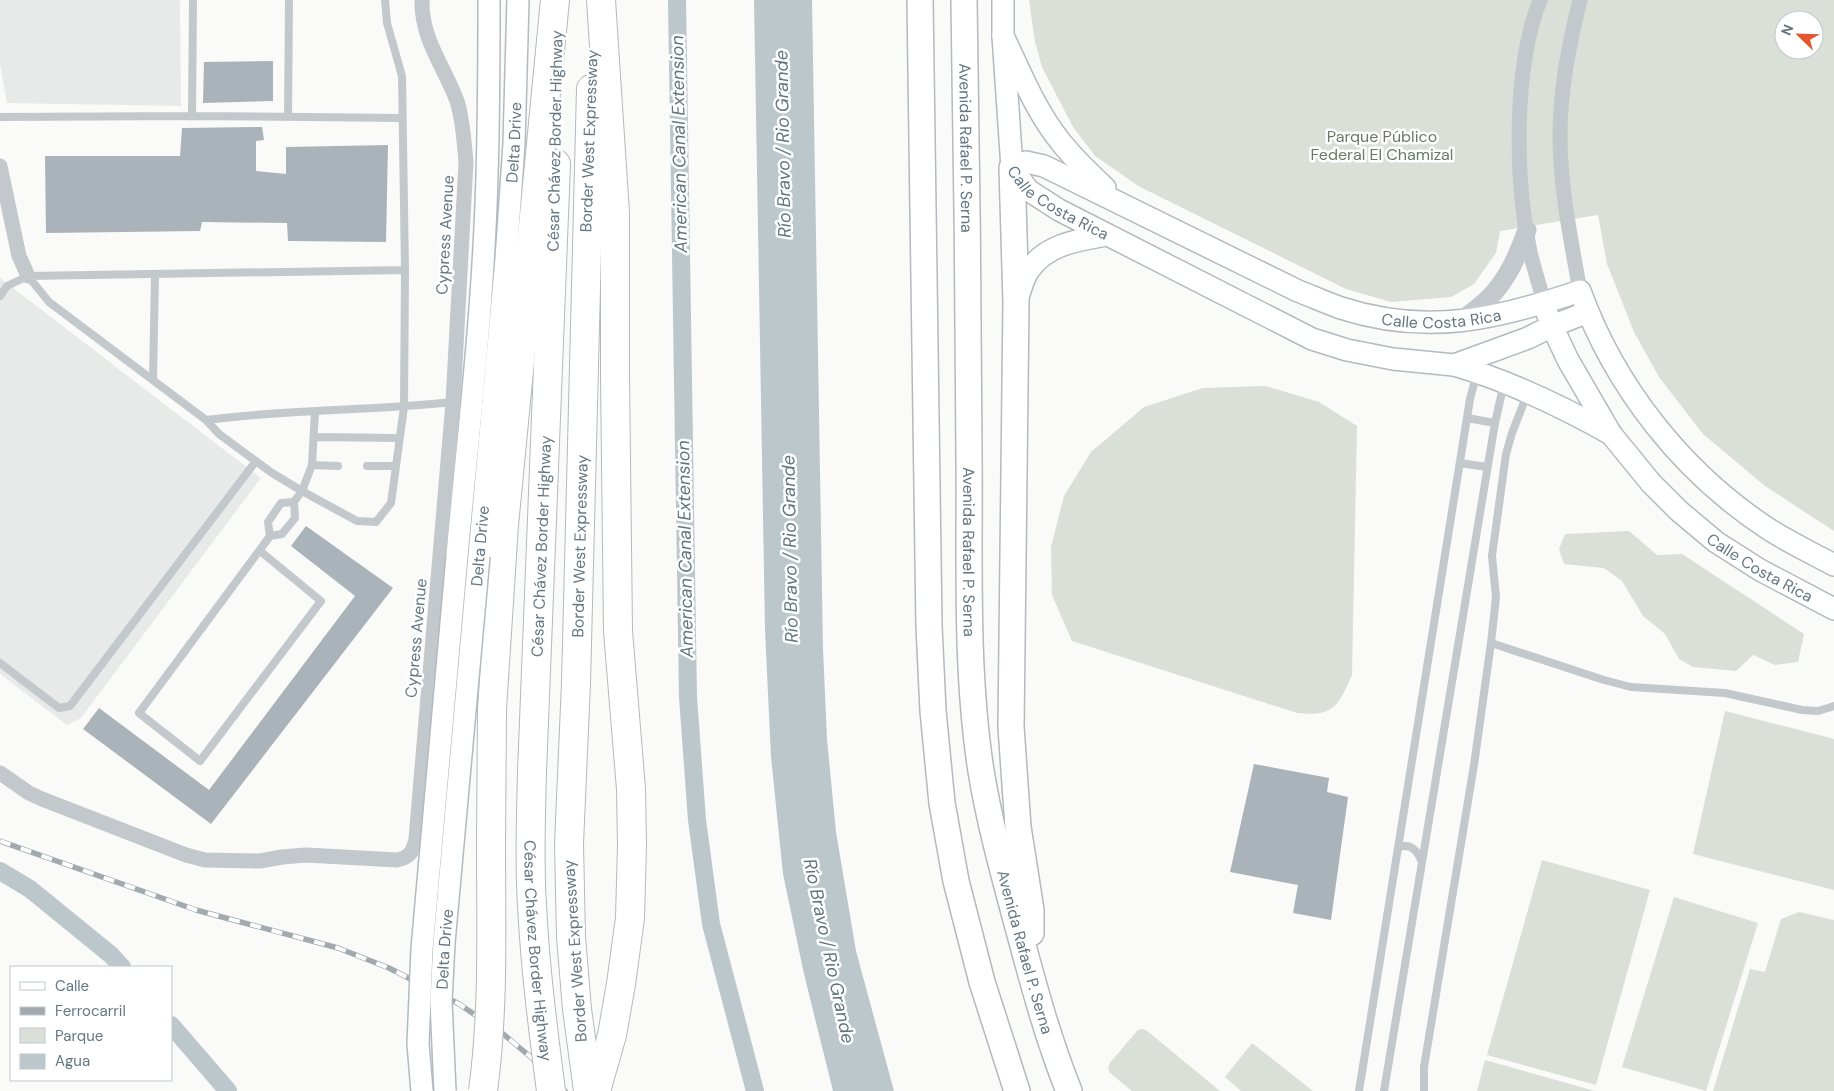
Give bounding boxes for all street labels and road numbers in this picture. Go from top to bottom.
street label: César Chávez Border Highway [543,30,567,252]
street label: Border West Expressway [575,49,603,233]
street label: Avenida Rafael P. Serna [955,63,978,233]
street label: Delta Drive [501,102,526,184]
street label: Calle Costa Rica [1003,161,1113,244]
street label: Cypress Avenue [431,175,459,295]
street label: Calle Costa Rica [1380,304,1503,333]
street label: César Chávez Border Highway [526,435,556,657]
street label: Border West Expressway [567,454,592,638]
street label: Avenida Rafael P. Serna [958,467,980,637]
street label: Delta Drive [466,505,494,587]
street label: Calle Costa Rica [1702,528,1817,607]
street label: Cypress Avenue [400,577,432,699]
street label: César Chávez Border Highway [520,840,558,1062]
street label: Border West Expressway [558,859,592,1043]
street label: Avenida Rafael P. Serna [993,868,1058,1037]
street label: Delta Drive [431,908,458,990]

